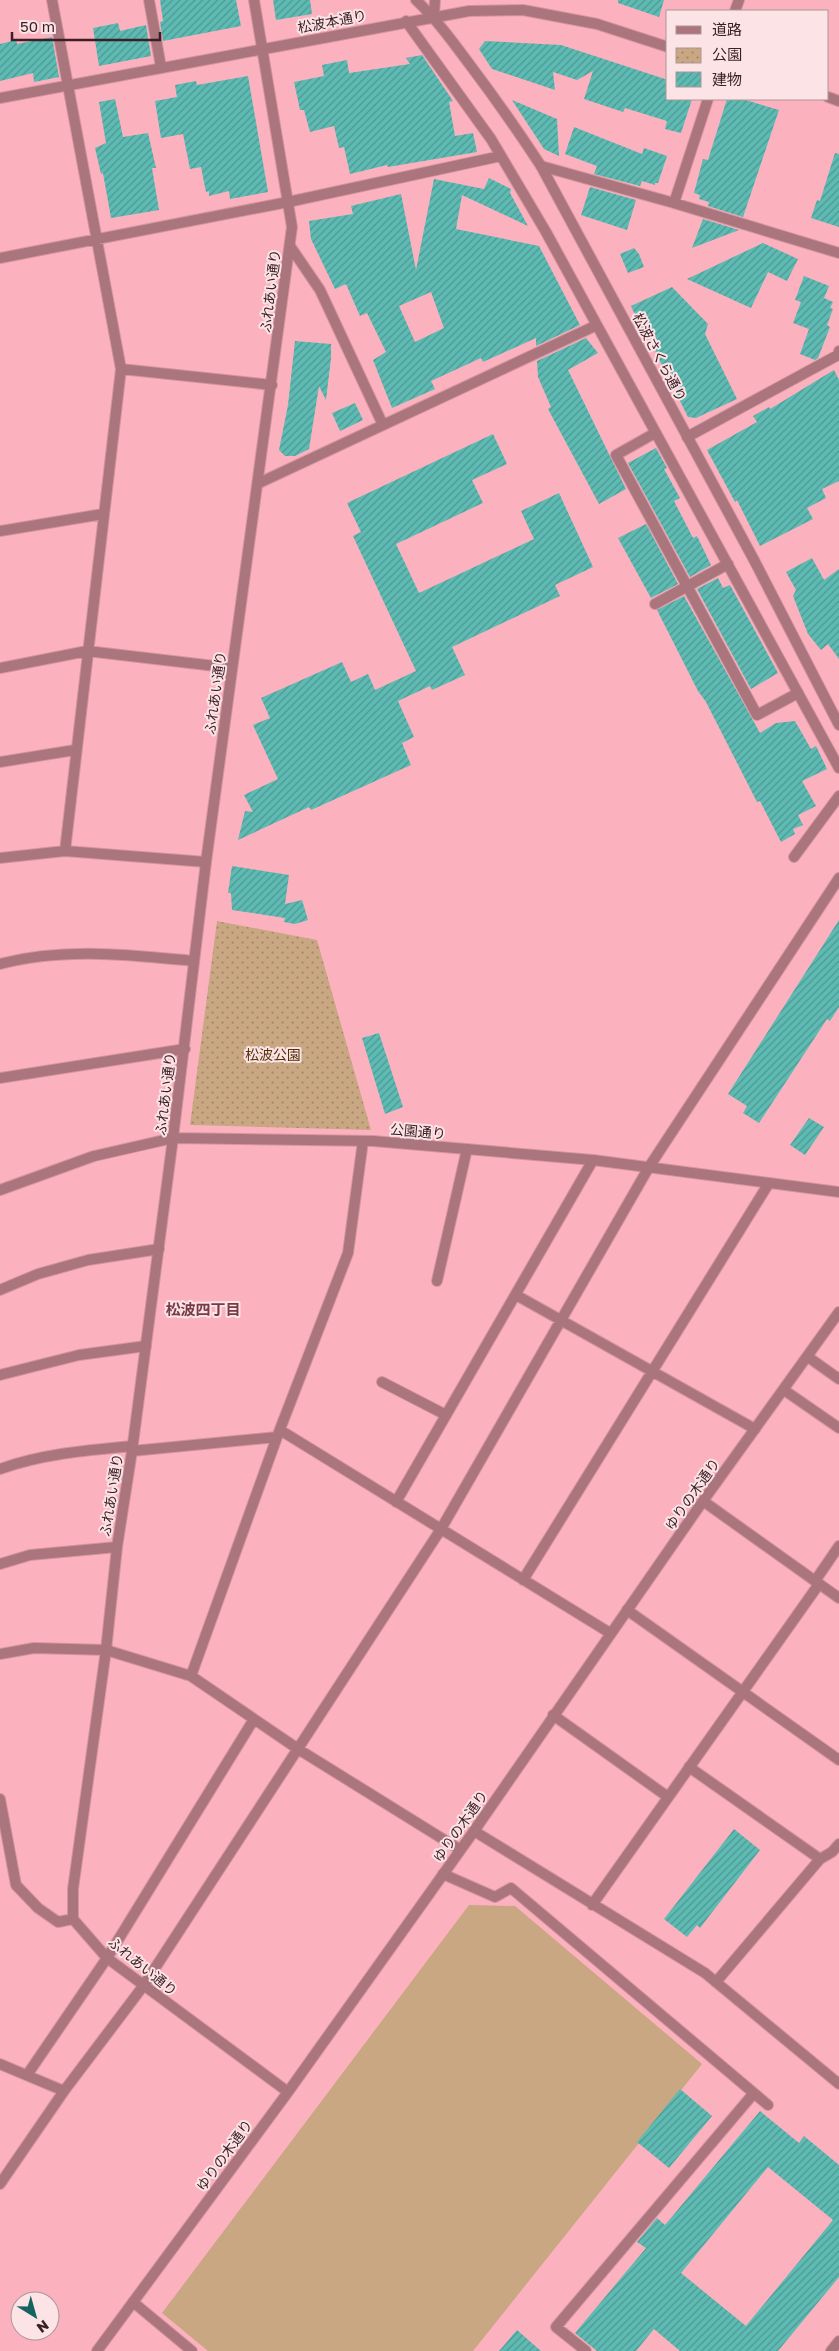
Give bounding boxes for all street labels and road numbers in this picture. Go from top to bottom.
street label: 松波本通り [296,6,368,36]
street label: ふれあい通り [256,248,284,334]
street label: 松波さくら通り [629,310,691,404]
street label: ふれあい通り [201,650,229,736]
street label: ふれあい通り [151,1051,179,1137]
street label: 公園通り [389,1120,447,1142]
street label: ふれあい通り [96,1452,126,1538]
street label: ゆりの木通り [661,1455,723,1533]
street label: ゆりの木通り [429,1787,491,1865]
street label: ふれあい通り [105,1933,181,1999]
street label: ゆりの木通り [192,2116,256,2194]

